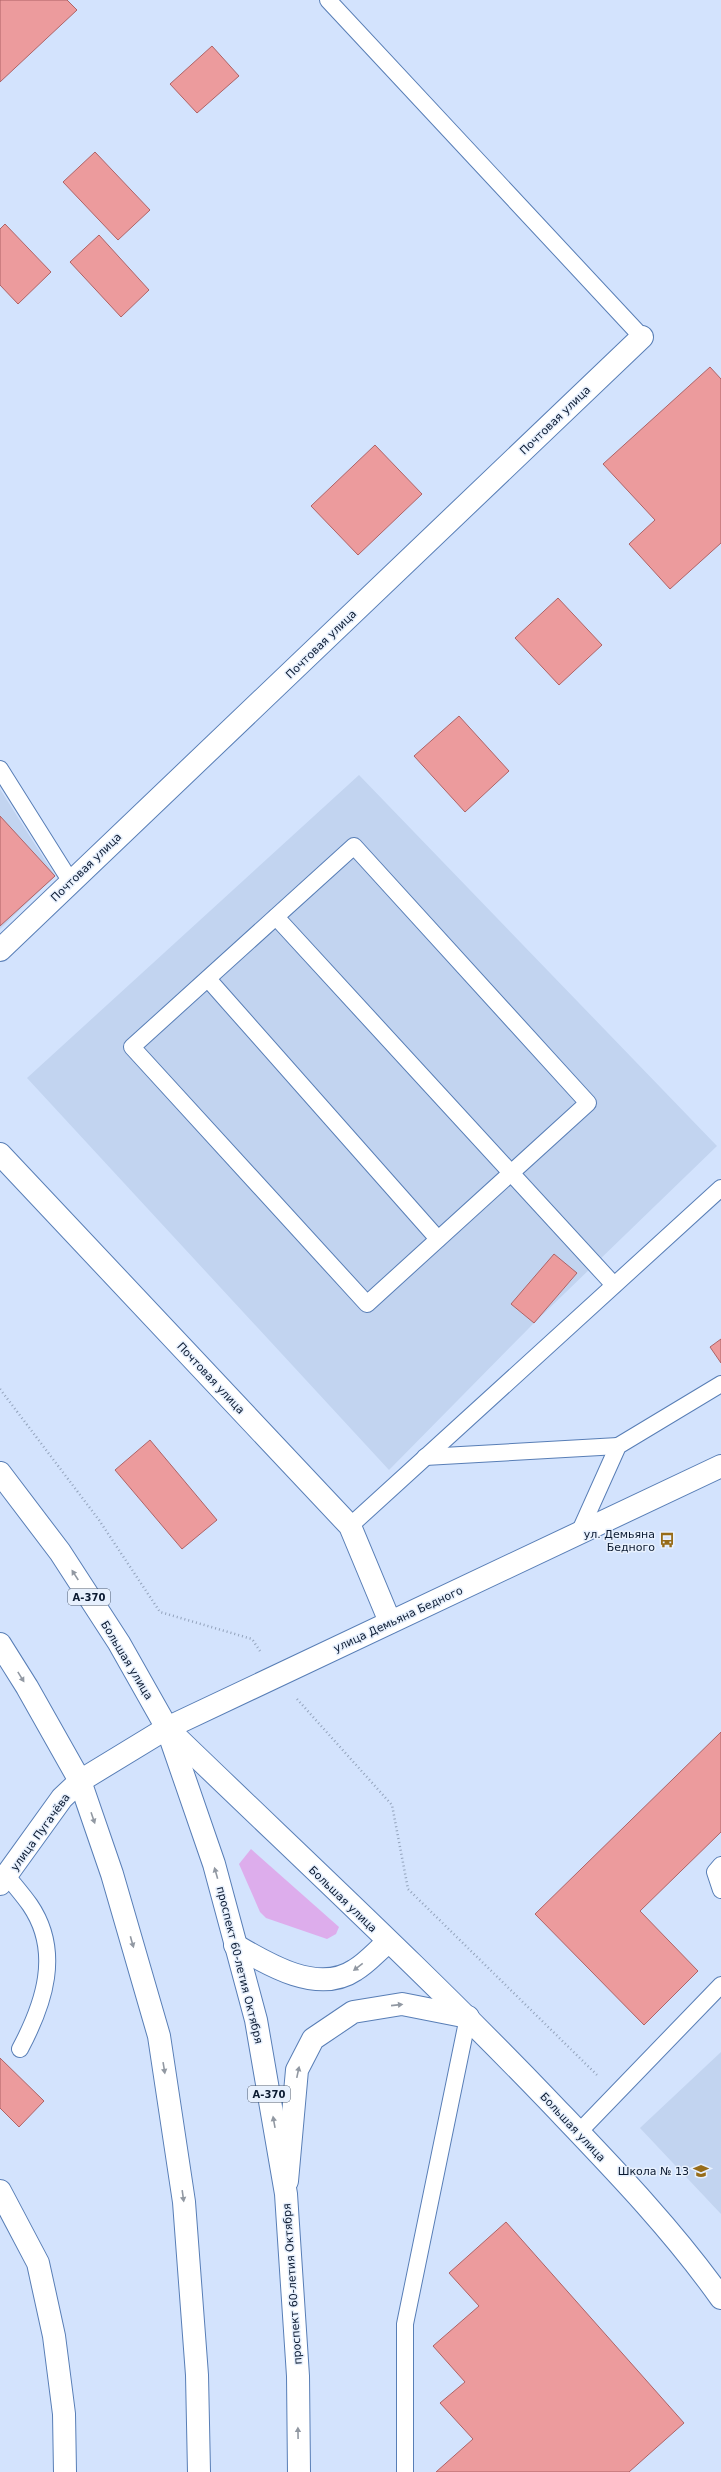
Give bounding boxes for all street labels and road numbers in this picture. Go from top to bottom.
street label: Почтовая улица [517,383,593,457]
street label: Почтовая улица [283,607,359,681]
street label: Почтовая улица [48,830,124,904]
street label: Почтовая улица [174,1340,247,1417]
street label: улица Демьяна Бедного [332,1584,465,1655]
road number: А-370 [68,1589,110,1605]
street label: Большая улица [98,1618,155,1702]
street label: улица Пугачёва [8,1791,73,1873]
street label: Большая улица [306,1864,379,1935]
street label: проспект 60-летия Октября [214,1885,265,2045]
road number: А-370 [248,2086,290,2102]
street label: Большая улица [537,2090,608,2165]
street label: проспект 60-летия Октября [280,2203,305,2365]

